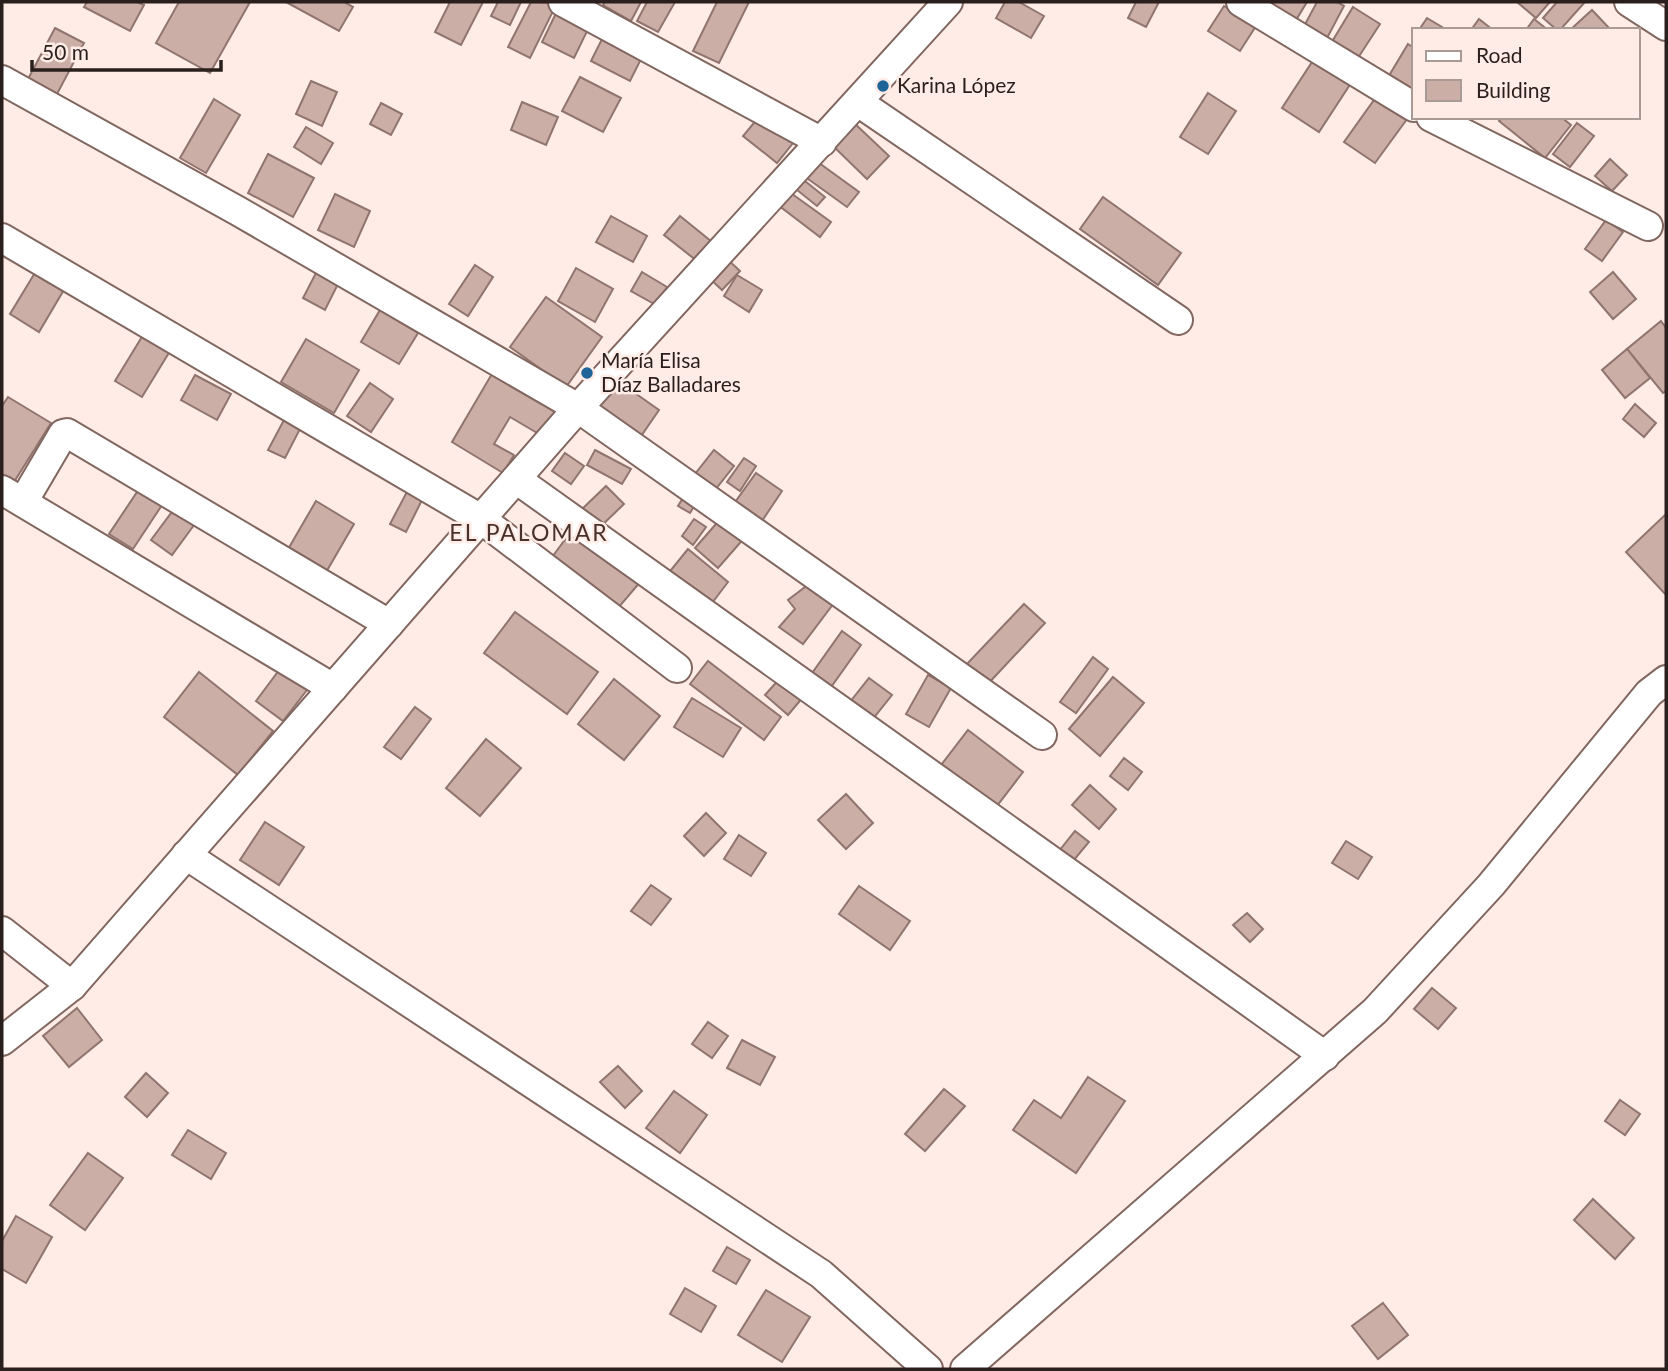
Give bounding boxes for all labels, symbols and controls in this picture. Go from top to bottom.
scale bar [32,28,220,72]
legend [1412,28,1640,119]
text: 50 m [42,39,89,64]
text: Road [1476,42,1523,67]
place label: Karina López [897,72,1016,97]
text: Building [1476,77,1551,102]
marker: Karina López [875,78,891,94]
place label: María Elisa Díaz Balladares [601,347,741,396]
marker: María Elisa Díaz Balladares [579,365,595,381]
district label: EL PALOMAR [449,518,609,546]

